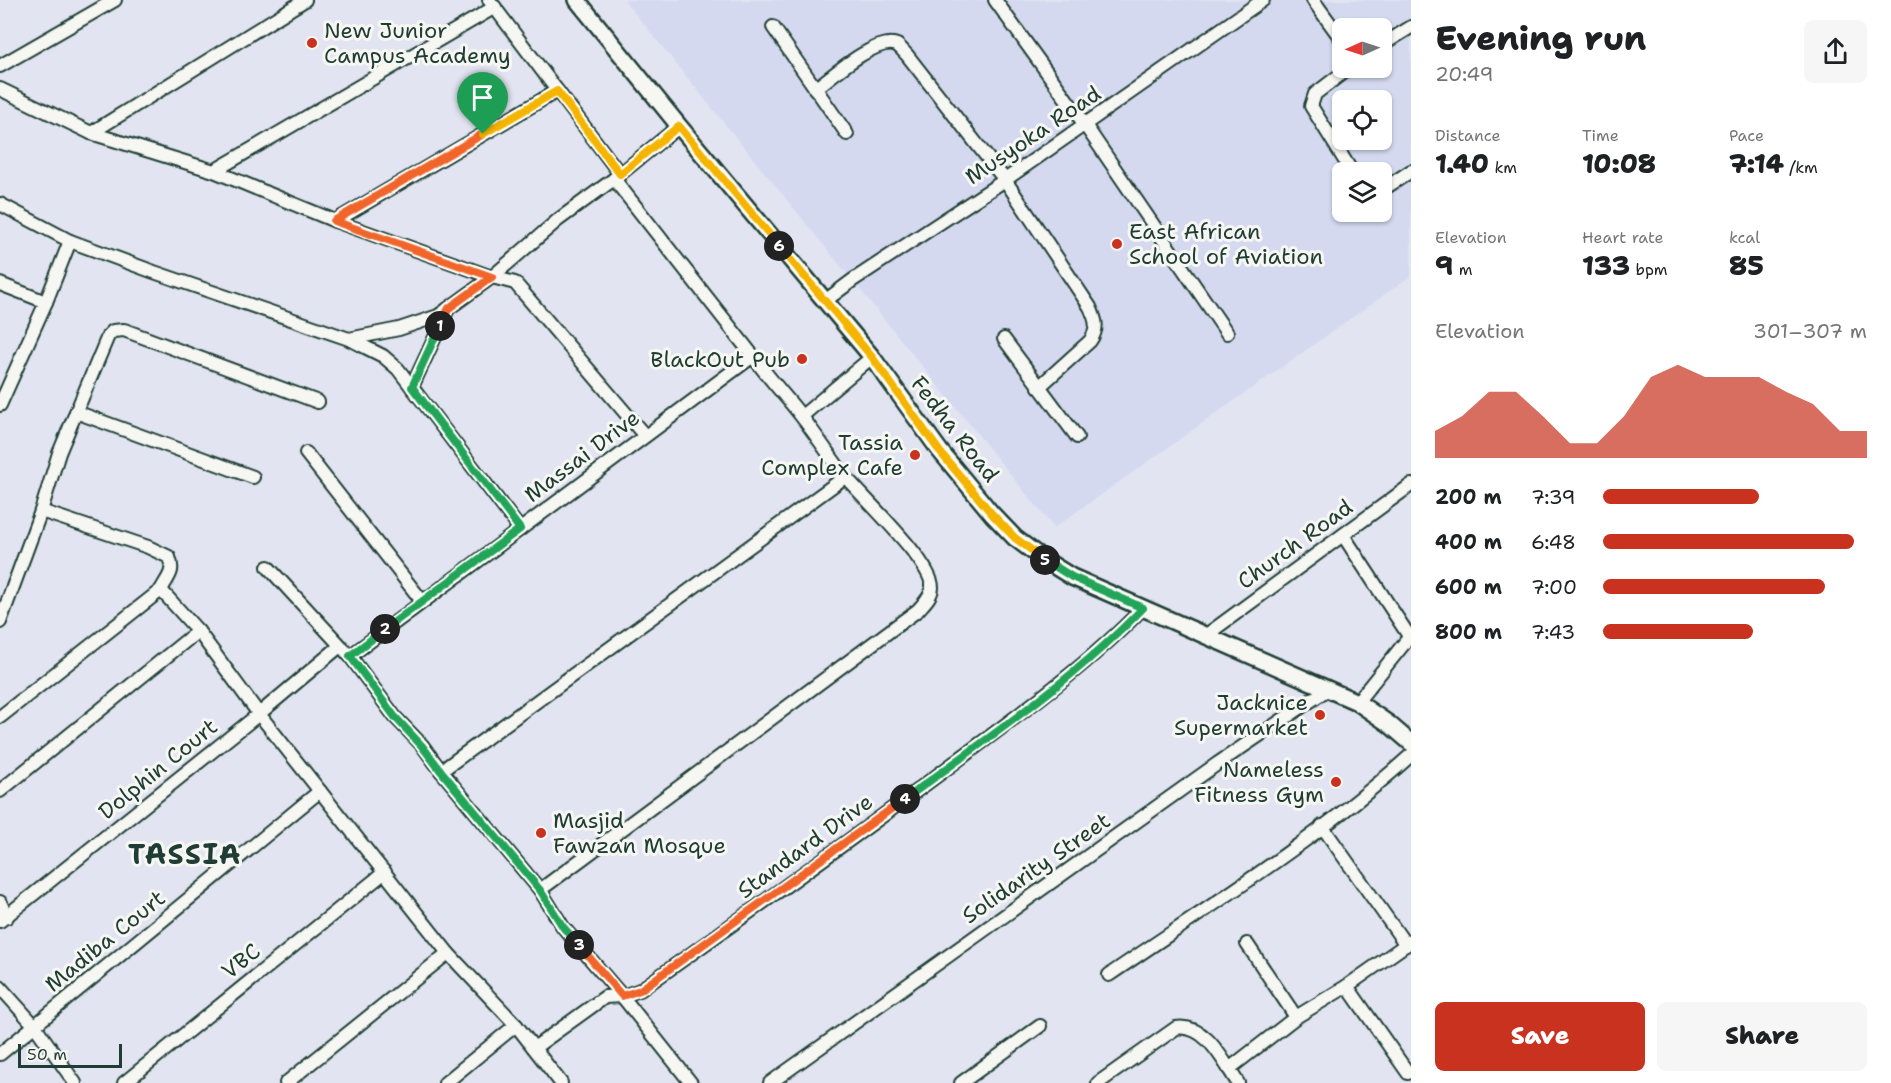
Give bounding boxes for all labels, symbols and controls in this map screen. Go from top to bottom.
place label: New Junior Campus Academy [324,16,511,70]
text: Evening run [1435,16,1646,61]
north arrow [1332,18,1392,78]
map controls [1332,18,1392,222]
button: share [1804,20,1867,83]
marker: New Junior Campus Academy [305,36,319,50]
text: 20:49 [1435,61,1493,87]
pin [457,72,508,134]
street label: Musyoka Road [959,79,1107,191]
icon: arrive [466,81,499,114]
button: locate [1332,90,1392,150]
text: Distance [1435,125,1501,146]
text: Time [1582,125,1619,146]
text: Pace [1729,125,1764,146]
text: 1.40 [1435,146,1489,181]
text: 10:08 [1582,146,1656,181]
text: 7:14 [1729,146,1784,181]
text: km [1489,157,1517,178]
text: /km [1784,157,1818,178]
button: layers [1332,162,1392,222]
place label: East African School of Aviation [1129,217,1323,271]
text: Elevation [1435,227,1507,248]
text: Heart rate [1582,227,1664,248]
text: kcal [1729,227,1760,248]
pin: 6 [764,231,794,261]
text: 6 [773,235,785,256]
marker: East African School of Aviation [1110,237,1124,251]
text: 9 [1435,248,1453,283]
text: 133 [1582,248,1630,283]
text: 85 [1729,248,1764,283]
text: m [1453,259,1472,280]
text: bpm [1630,259,1668,280]
pin: 1 [425,311,455,341]
text: 1 [436,315,444,336]
text: Elevation [1435,318,1525,344]
text: 301–307 m [1753,318,1867,344]
place label: BlackOut Pub [650,345,790,374]
marker: BlackOut Pub [795,352,809,366]
street label: Fedha Road [904,370,1006,488]
street label: Massai Drive [519,403,645,509]
place label: Tassia Complex Cafe [761,428,903,482]
marker: Tassia Complex Cafe [908,448,922,462]
text: 200 m [1435,484,1502,510]
text: 7:39 [1531,484,1576,510]
street label: Church Road [1232,492,1358,596]
text: 400 m [1435,529,1502,555]
text: 6:48 [1531,529,1576,555]
pin: 5 [1030,545,1060,575]
text: 5 [1040,549,1050,570]
text: 600 m [1435,574,1502,600]
text: 7:00 [1531,574,1577,600]
pin: 2 [370,614,400,644]
text: 2 [379,618,391,639]
text: 800 m [1435,619,1502,645]
text: 7:43 [1531,619,1575,645]
place label: Jacknice Supermarket [1174,688,1308,742]
marker: Jacknice Supermarket [1313,708,1327,722]
street label: Dolphin Court [93,712,223,826]
place label: Nameless Fitness Gym [1194,755,1324,809]
marker: Nameless Fitness Gym [1329,775,1343,789]
pin: 4 [890,784,920,814]
street label: Standard Drive [732,787,878,905]
text: 4 [899,788,911,809]
place label: Masjid Fawzan Mosque [553,806,726,860]
street label: Solidarity Street [956,806,1116,930]
marker: Masjid Fawzan Mosque [534,826,548,840]
district label: TASSIA [128,835,242,873]
street label: Madiba Court [39,884,171,998]
pin: 3 [564,930,594,960]
text: 3 [573,934,585,955]
street label: VBC [216,937,266,985]
button: Save [1435,1002,1645,1071]
button: Share [1657,1002,1867,1071]
scale bar [18,1041,122,1068]
text: 50 m [27,1044,67,1065]

